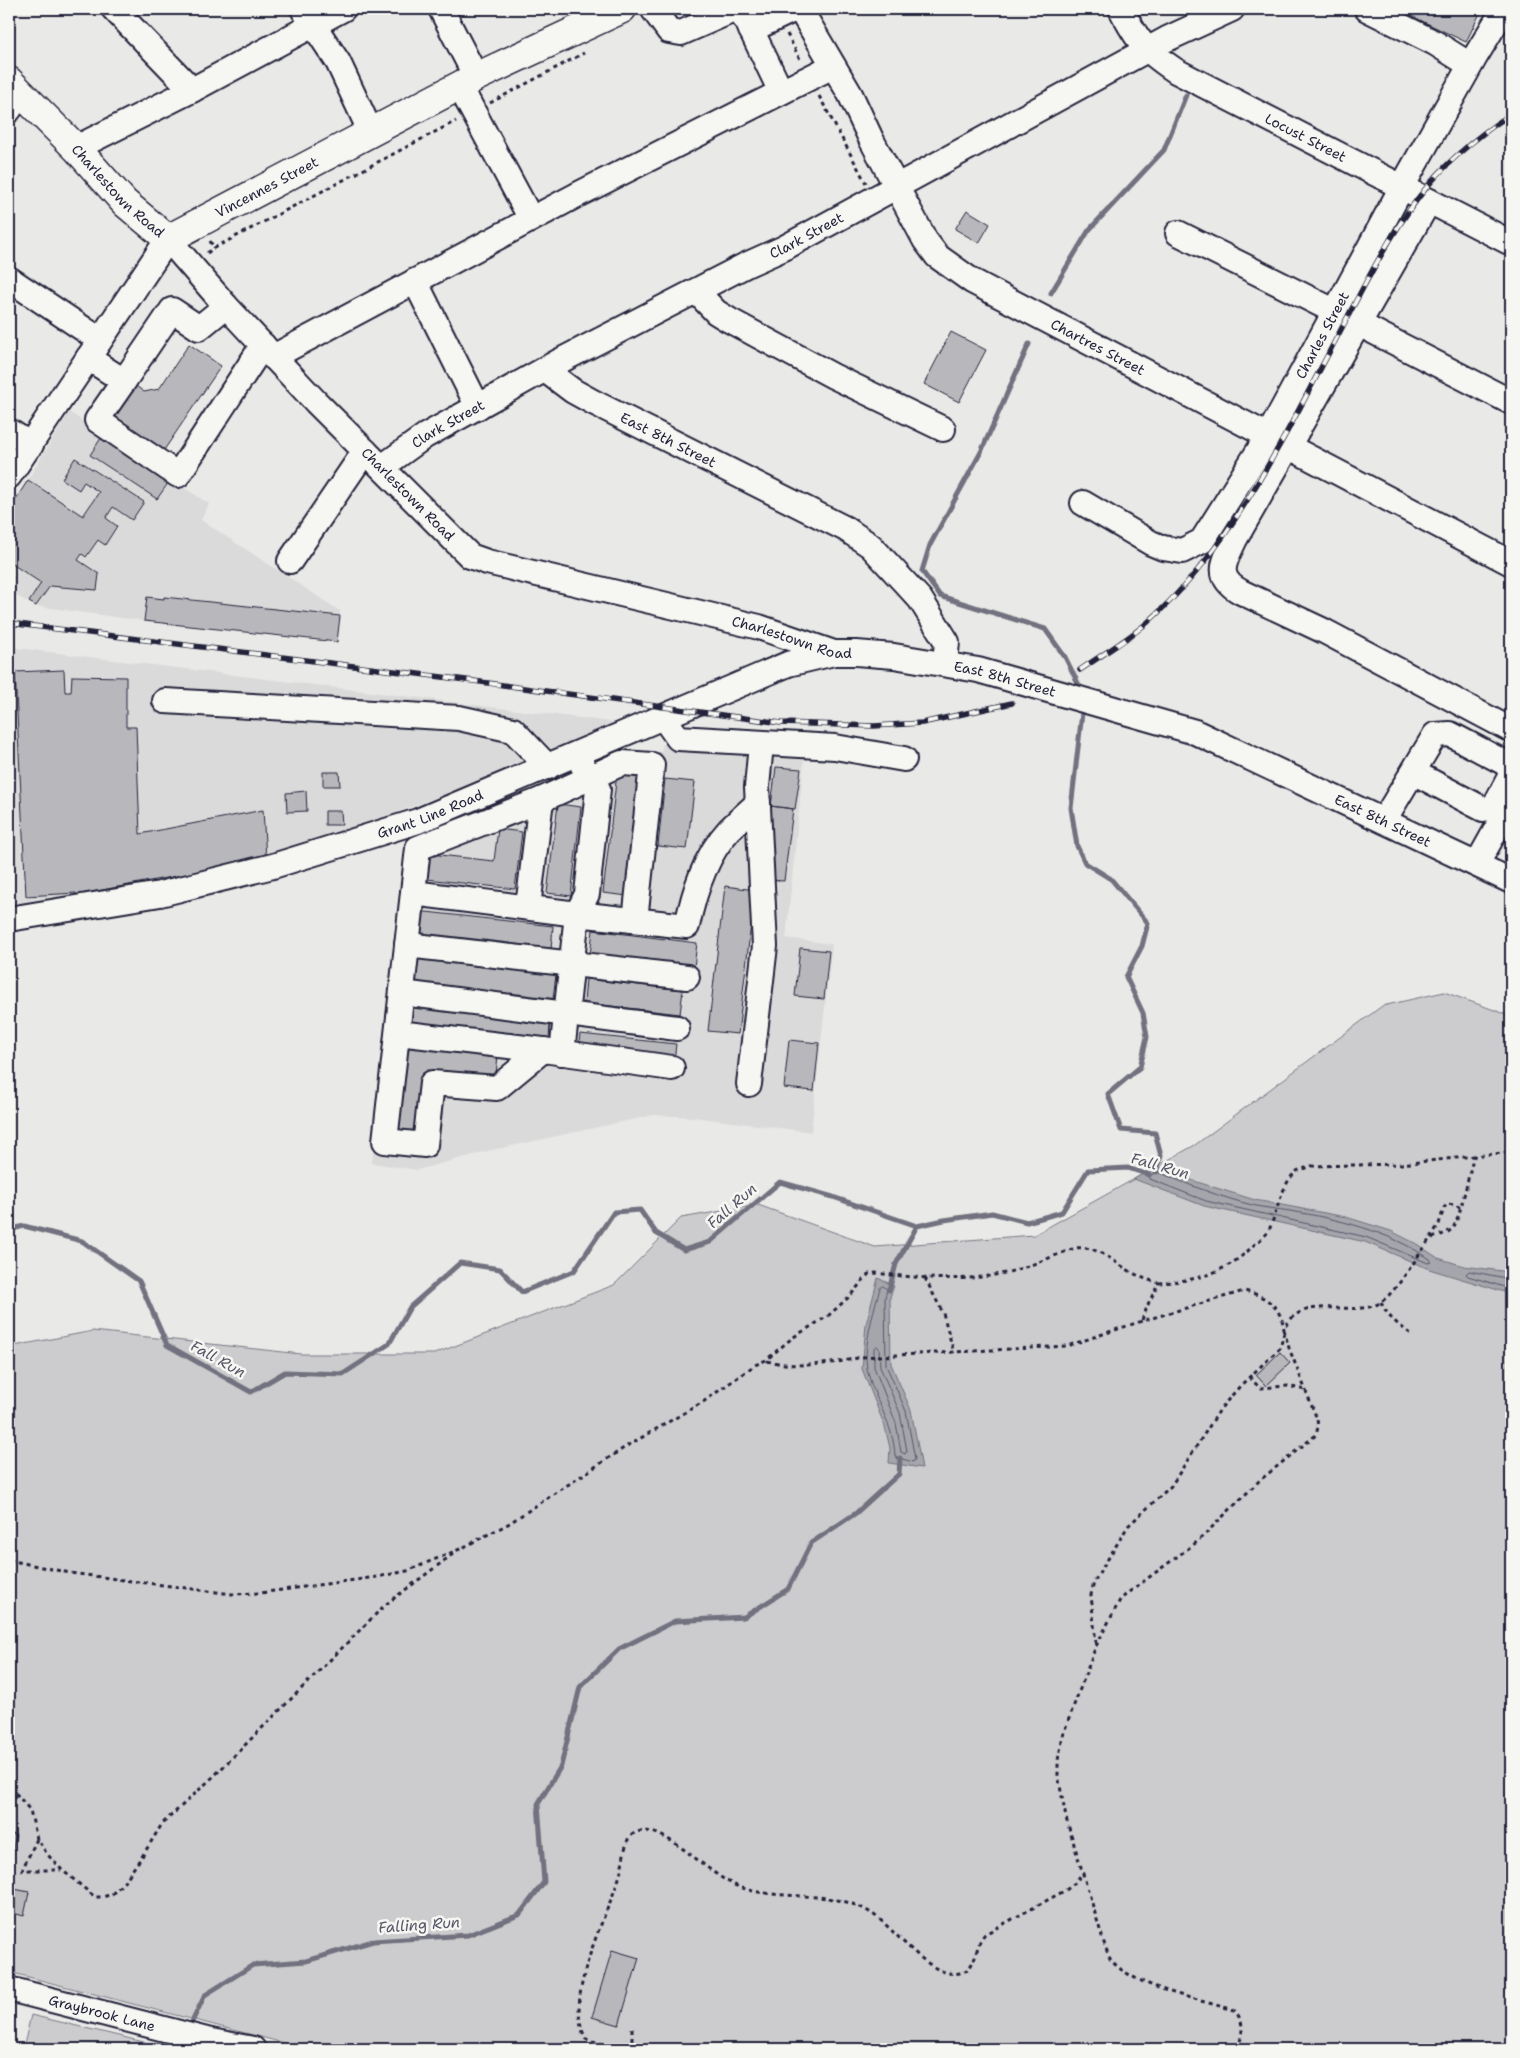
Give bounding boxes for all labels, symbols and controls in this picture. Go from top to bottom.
street label: Locust Street [1262,109,1349,166]
street label: Charlestown Road [68,140,168,241]
street label: Vincennes Street [212,153,321,222]
street label: Clark Street [767,208,847,262]
street label: Charles Street [1291,288,1353,382]
street label: Chartres Street [1048,315,1148,379]
street label: Clark Street [408,396,488,452]
street label: East 8th Street [617,408,719,471]
street label: Charlestown Road [358,444,459,545]
street label: Charlestown Road [730,612,852,662]
street label: East 8th Street [953,657,1058,701]
street label: Grant Line Road [375,785,486,842]
street label: East 8th Street [1331,790,1434,851]
water label: Fall Run [1129,1148,1191,1184]
water label: Fall Run [703,1179,761,1233]
water label: Fall Run [187,1336,249,1382]
water label: Falling Run [377,1912,461,1938]
street label: Graybrook Lane [47,1991,157,2035]

